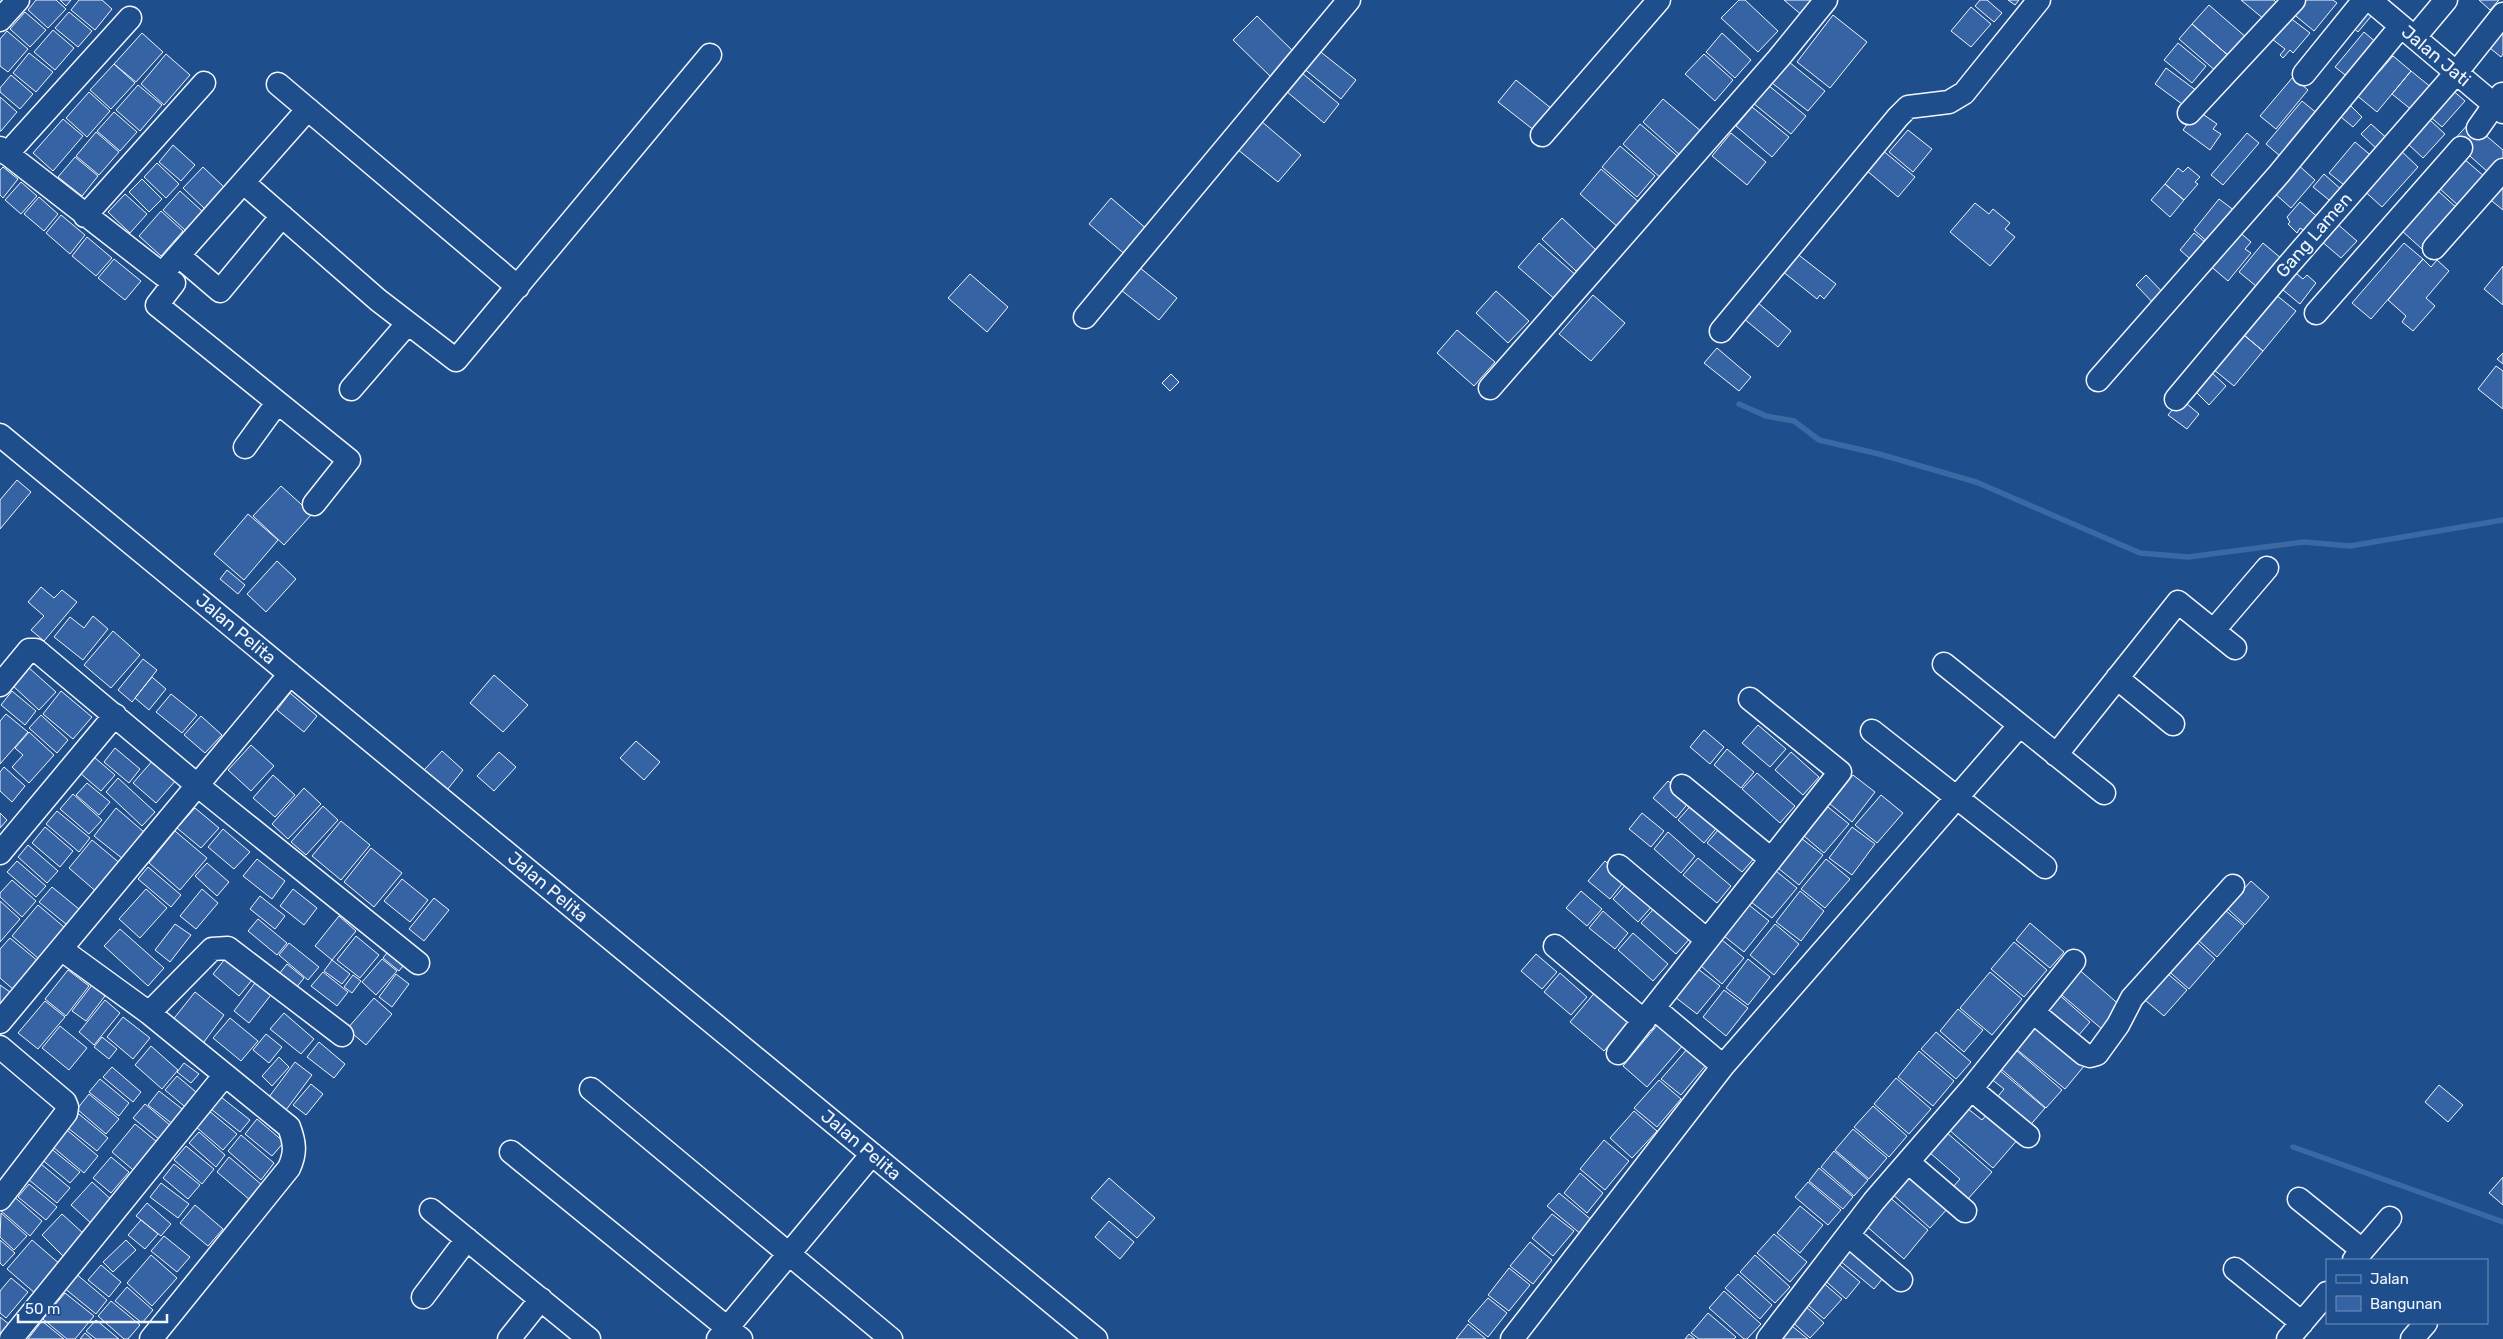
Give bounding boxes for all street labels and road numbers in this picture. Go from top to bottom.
street label: Jalan Jati [2397,21,2475,91]
street label: Gang Lamen [2271,188,2357,282]
street label: Jalan Pelita [191,589,281,669]
street label: Jalan Pelita [503,847,593,927]
street label: Jalan Pelita [816,1105,906,1185]

